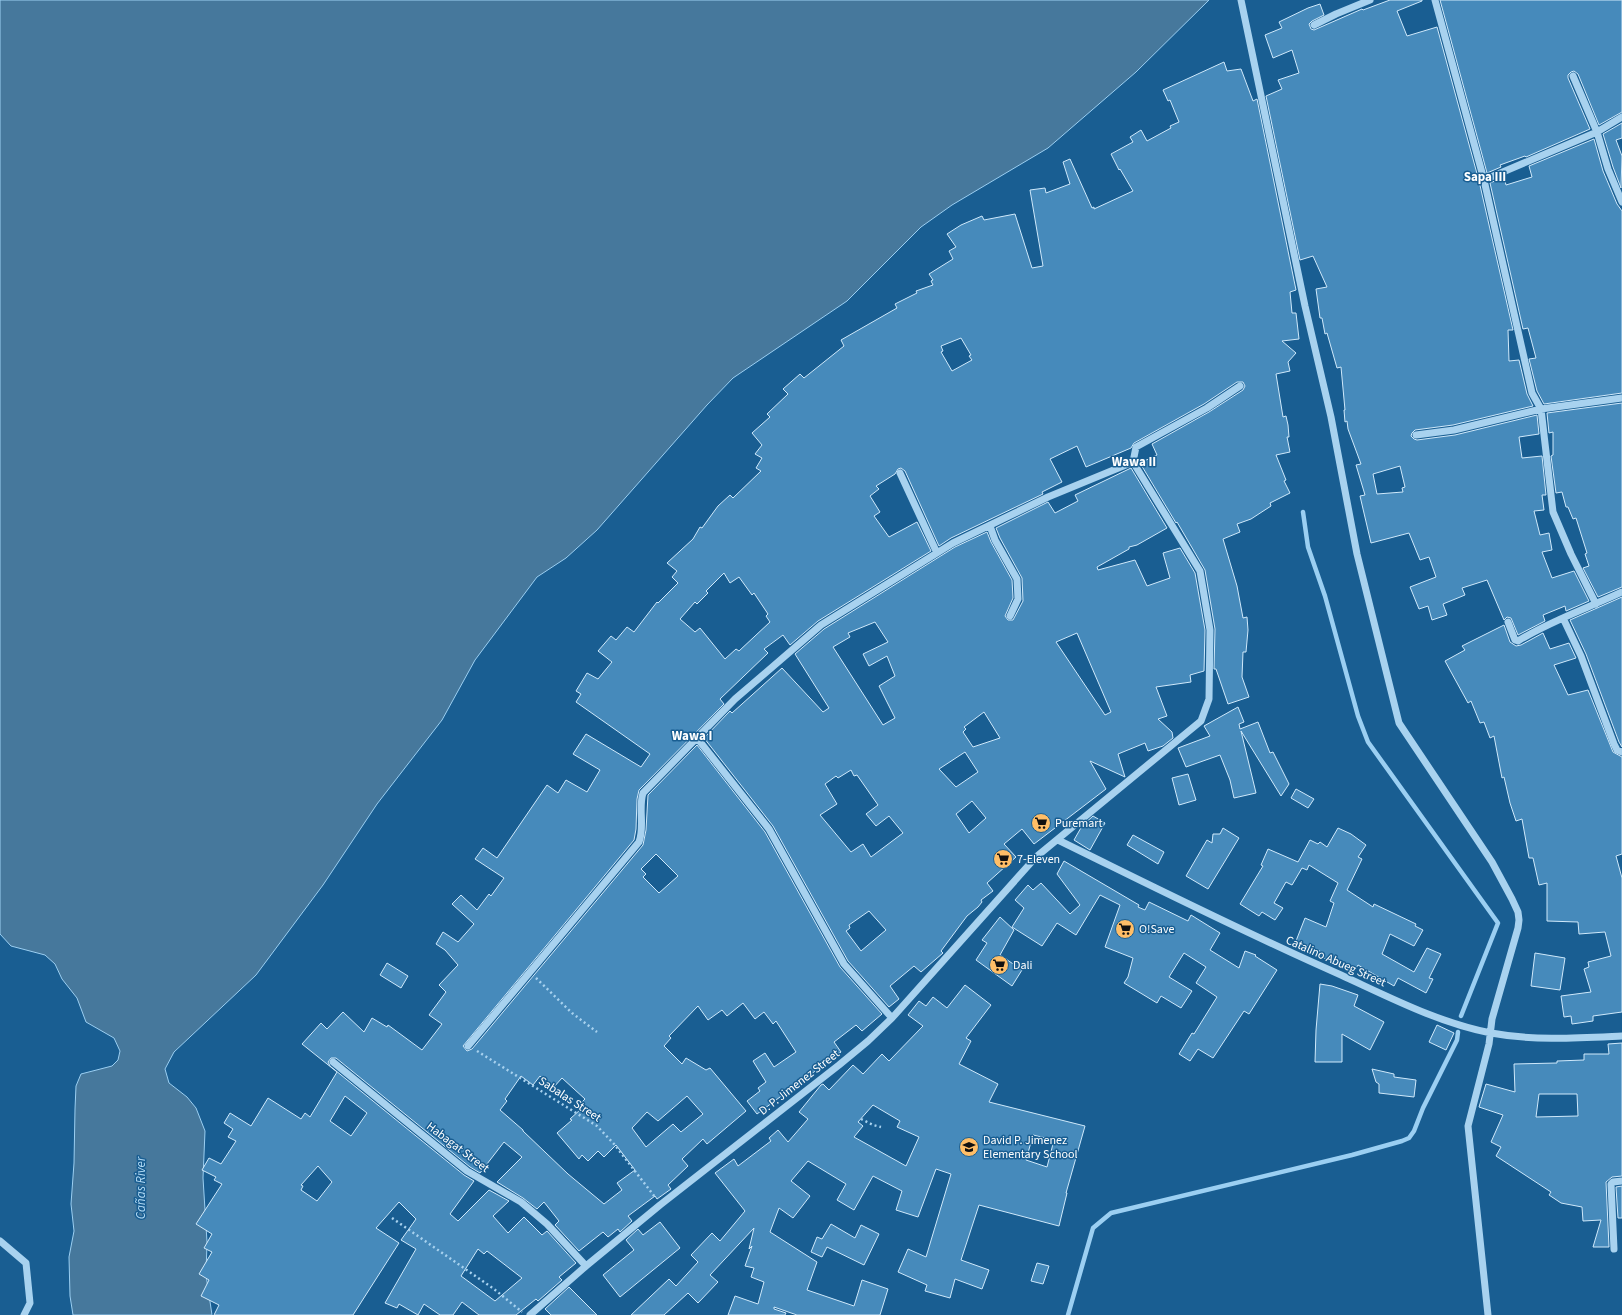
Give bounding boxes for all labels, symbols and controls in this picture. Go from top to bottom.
district label: Sapa III [1464,168,1506,186]
district label: Wawa II [1112,453,1156,471]
district label: Wawa I [672,727,712,745]
supermarket icon: Puremart [1030,812,1052,834]
place label: Puremart [1055,815,1103,832]
supermarket icon: 7-Eleven [992,848,1014,870]
place label: 7-Eleven [1017,851,1060,868]
supermarket icon: O!Save [1114,918,1136,940]
place label: O!Save [1139,921,1174,938]
street label: Catalino Abueg Street [1283,932,1389,991]
supermarket icon: Dali [988,954,1010,976]
place label: Dali [1013,957,1032,974]
street label: D. P. Jimenez Street [755,1045,843,1119]
street label: Sabalas Street [535,1073,604,1126]
street label: Habagat Street [423,1118,493,1177]
place label: David P. Jimenez Elementary School [983,1132,1078,1163]
school or university icon: David P. Jimenez Elementary School [958,1136,980,1158]
water label: Cañas River [132,1156,150,1219]

